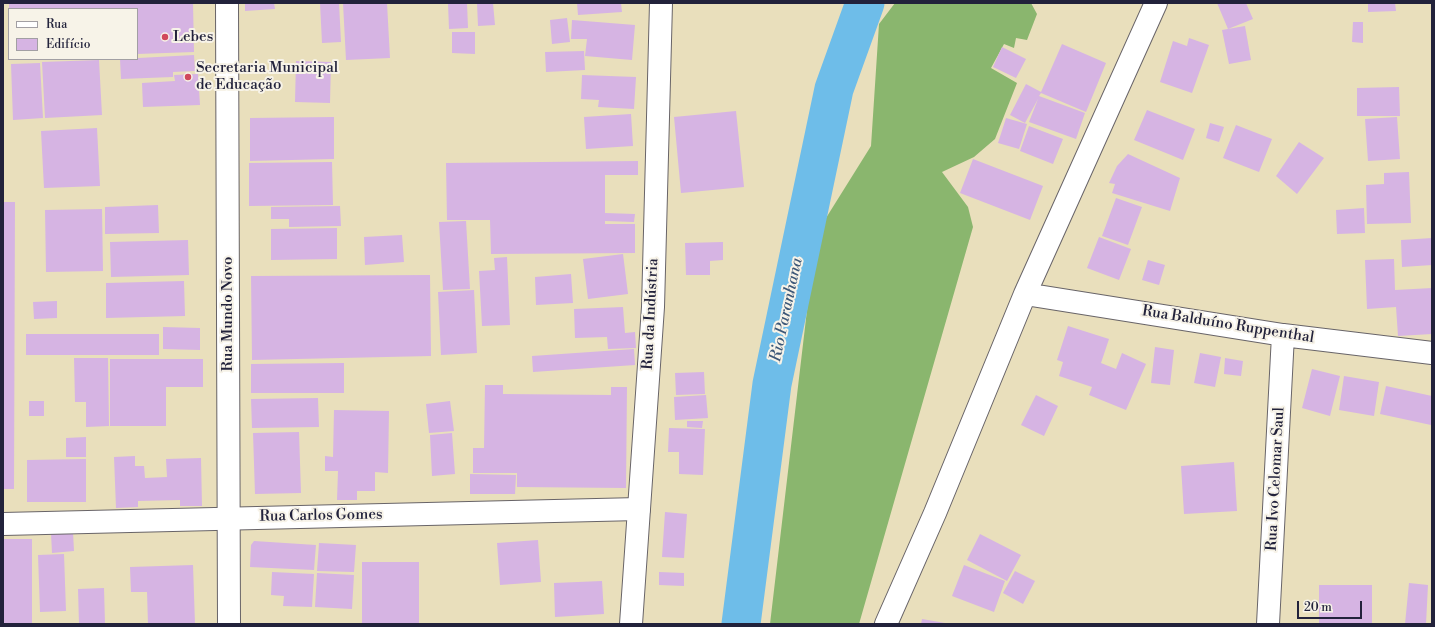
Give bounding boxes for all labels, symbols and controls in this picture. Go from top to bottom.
legend [8,8,138,60]
text: Rua [46,17,67,32]
place label: Lebes [173,28,213,46]
marker: Lebes [160,32,170,42]
text: Edifício [46,37,90,52]
place label: Secretaria Municipal de Educação [196,59,338,94]
marker: Secretaria Municipal de Educação [183,72,193,82]
street label: Rua Mundo Novo [219,256,237,372]
water label: Rio Paranhana [767,256,807,364]
street label: Rua da Indústria [639,258,663,370]
street label: Rua Balduíno Ruppenthal [1141,303,1315,347]
street label: Rua Ivo Celomar Saul [1263,407,1289,551]
street label: Rua Carlos Gomes [259,506,383,526]
scale bar [1299,593,1364,619]
text: 20 m [1304,600,1332,615]

